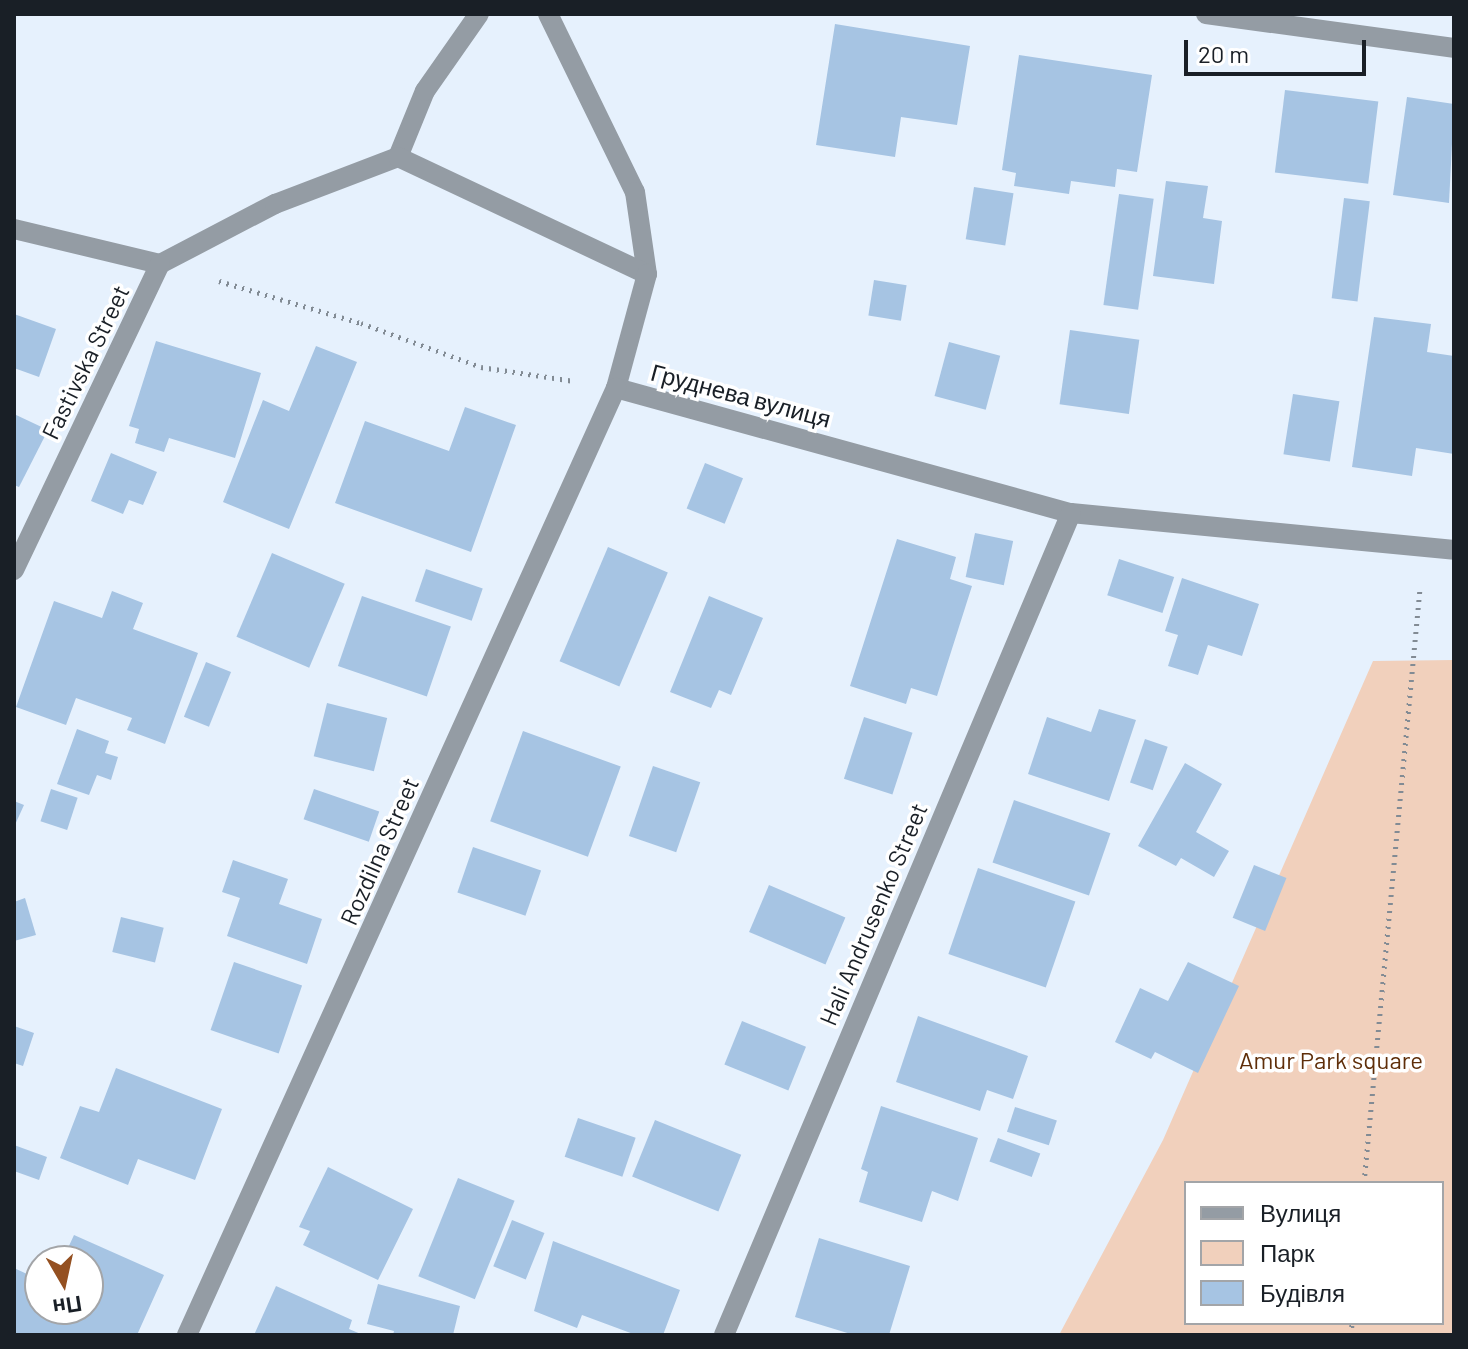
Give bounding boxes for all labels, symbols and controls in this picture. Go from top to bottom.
scale bar [1188,24,1370,74]
text: 20 m [1198,39,1249,68]
street label: Fastivska Street [35,280,135,444]
street label: Груднева вулиця [648,357,834,433]
street label: Rozdilna Street [334,773,424,929]
street label: Hali Andrusenko Street [813,799,933,1029]
park label: Amur Park square [1239,1046,1423,1074]
legend [1184,1181,1444,1325]
text: Вулиця [1260,1198,1341,1227]
text: Парк [1260,1238,1314,1267]
north arrow [24,1245,104,1325]
text: Будівля [1260,1278,1345,1307]
text: Пн [51,1292,84,1322]

